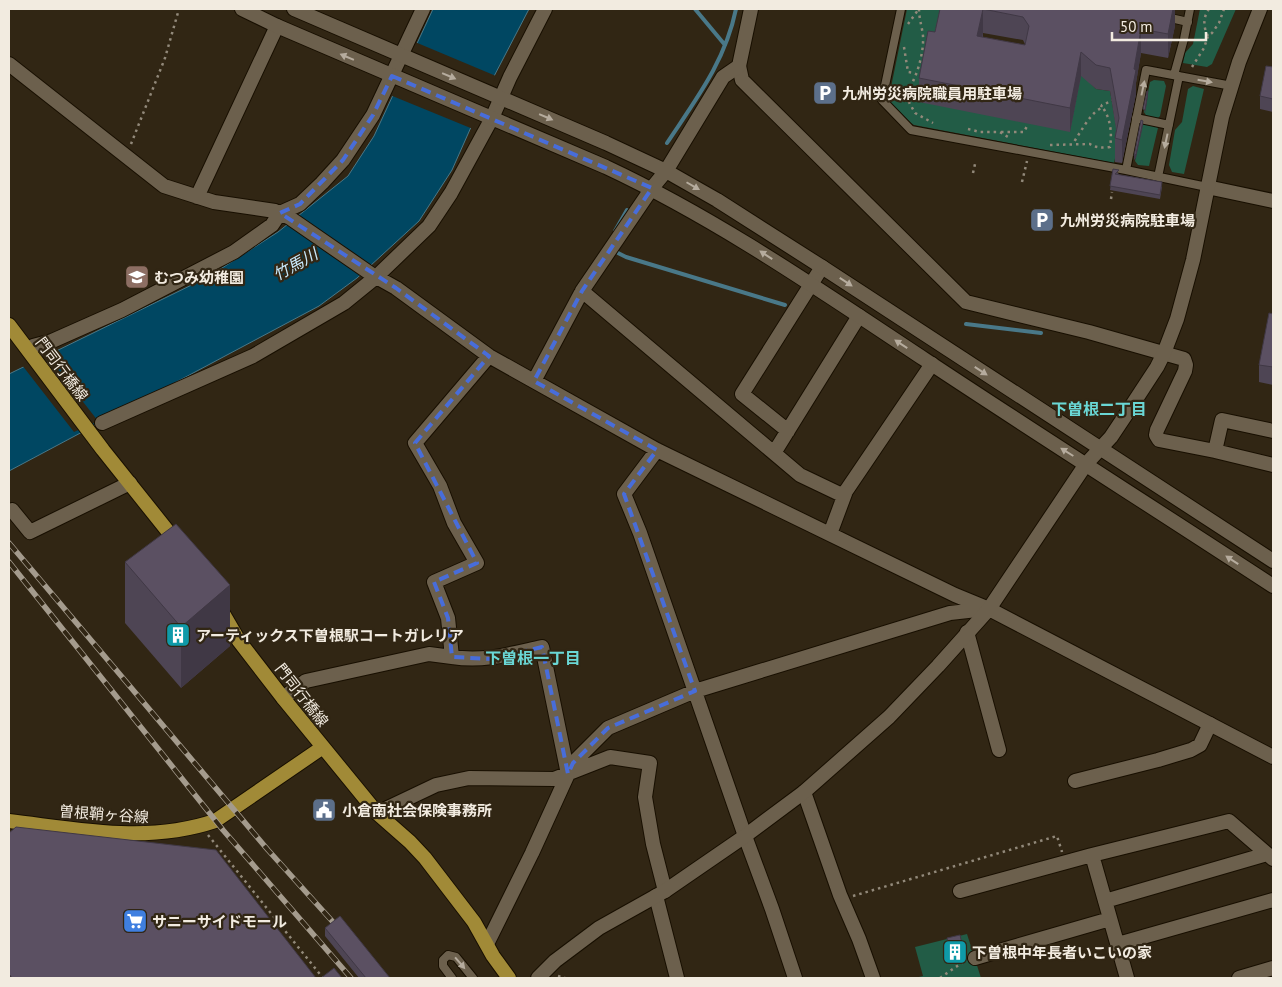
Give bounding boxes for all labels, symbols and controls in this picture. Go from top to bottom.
scale bar [1112,10,1206,42]
text: 50 m [1120,17,1153,36]
one-way arrow [340,52,354,60]
one-way arrow [442,72,457,80]
one-way arrow [1198,77,1214,85]
parking icon: 九州労災病院職員用駐車場 [812,80,838,106]
one-way arrow [1139,80,1147,96]
place label: 九州労災病院職員用駐車場 [842,84,1022,103]
one-way arrow [539,114,553,122]
one-way arrow [1161,133,1169,149]
one-way arrow [687,182,700,191]
parking icon: 九州労災病院駐車場 [1029,207,1055,233]
place label: 九州労災病院駐車場 [1060,211,1195,230]
water label: 竹馬川 [269,243,323,284]
one-way arrow [759,250,772,260]
school or university icon: むつみ幼稚園 [124,264,150,290]
place label: むつみ幼稚園 [154,268,244,287]
one-way arrow [839,277,852,287]
street label: 門司行橋線 [32,333,92,405]
one-way arrow [895,339,908,349]
one-way arrow [975,367,988,376]
district label: 下曽根二丁目 [1051,399,1147,419]
one-way arrow [1060,448,1073,457]
one-way arrow [1226,555,1239,564]
building icon: アーティックス下曽根駅コートガレリア [165,622,191,648]
place label: アーティックス下曽根駅コートガレリア [196,626,464,645]
district label: 下曽根一丁目 [485,648,581,668]
street label: 門司行橋線 [271,660,333,730]
public building icon: 小倉南社会保険事務所 [311,797,337,823]
street label: 曽根鞘ヶ谷線 [58,801,150,827]
place label: 小倉南社会保険事務所 [342,801,492,820]
supermarket icon: サニーサイドモール [122,908,148,934]
place label: サニーサイドモール [152,912,287,931]
building icon: 下曽根中年長者いこいの家 [942,939,968,965]
place label: 下曽根中年長者いこいの家 [972,943,1152,962]
one-way arrow [455,956,466,969]

